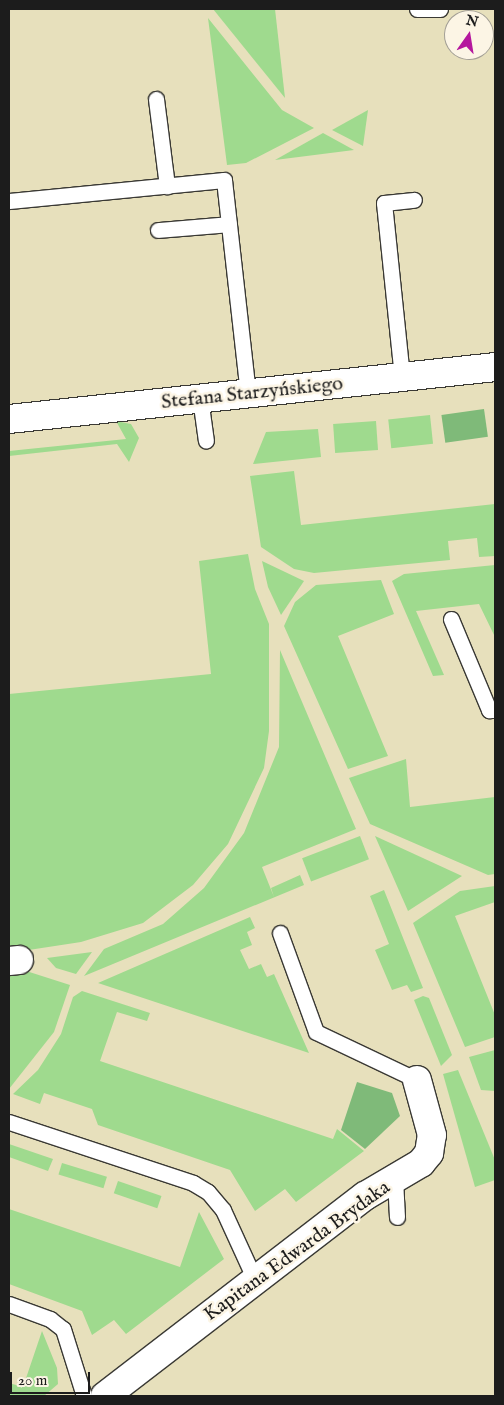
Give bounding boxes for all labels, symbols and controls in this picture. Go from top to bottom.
north arrow [444,10,494,60]
text: N [464,11,480,31]
street label: Stefana Starzyńskiego [160,372,344,414]
street label: Kapitana Edwarda Brydaka [199,1175,395,1327]
scale bar [12,1362,92,1394]
text: 20 m [18,1371,47,1390]

